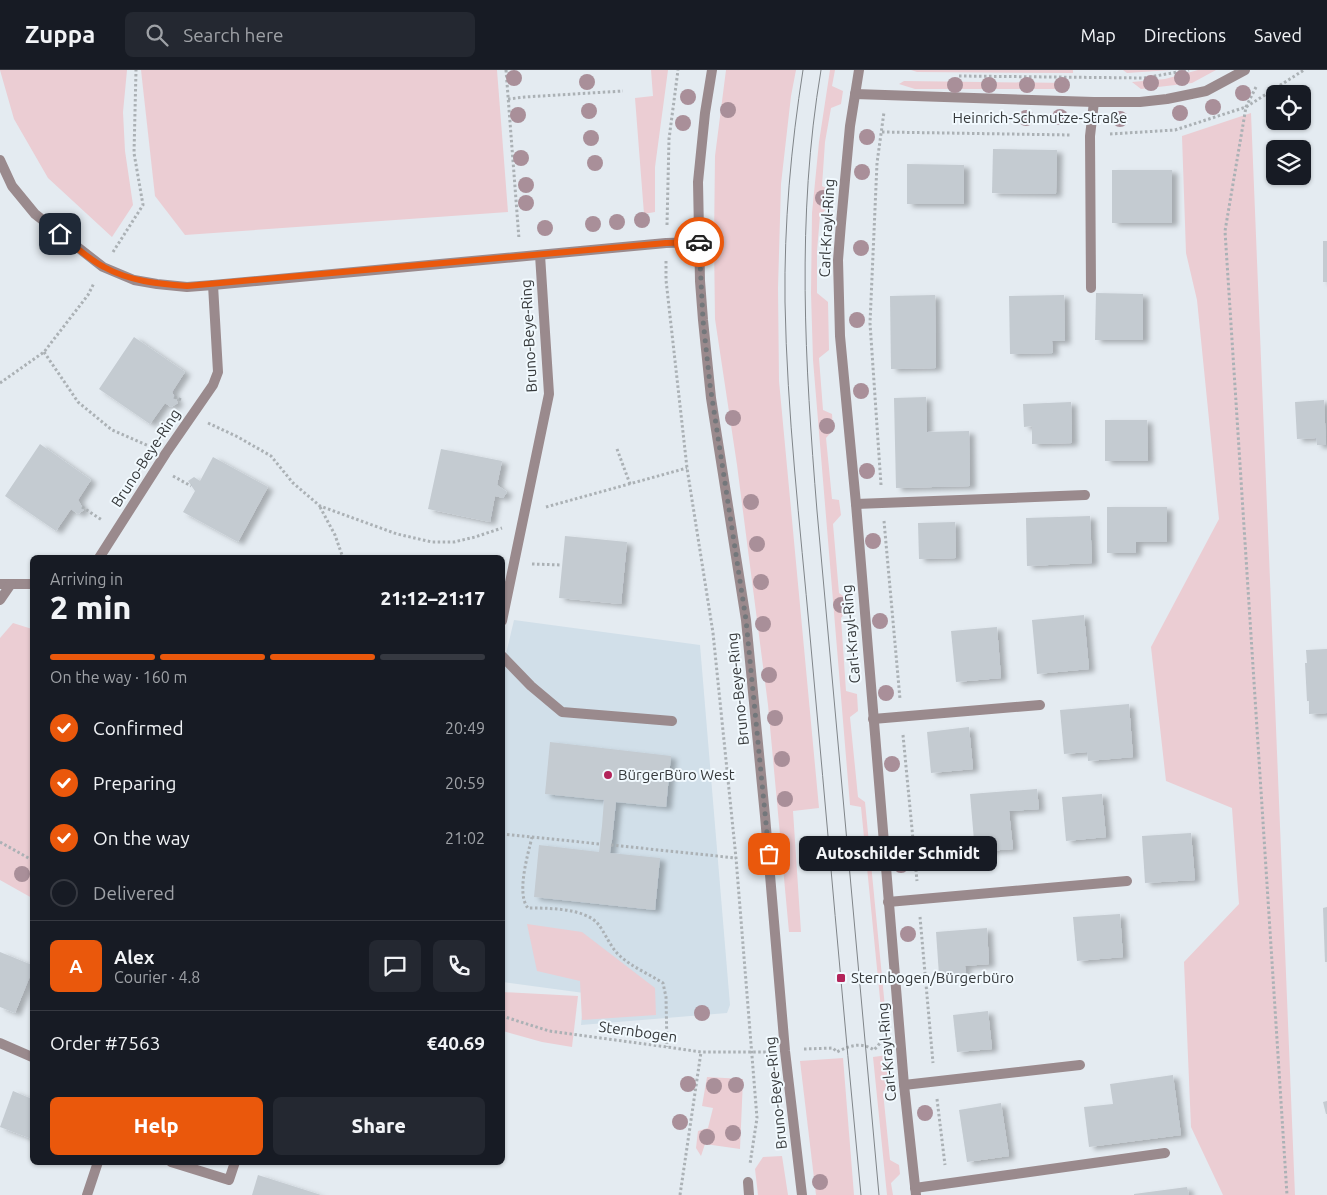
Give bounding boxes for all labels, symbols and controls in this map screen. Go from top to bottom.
search box [125,12,475,57]
text: Zuppa [25,21,95,48]
icon: search [143,21,171,49]
text: Search here [183,24,284,46]
text: Map [1080,25,1116,45]
text: Directions [1144,25,1226,45]
text: Saved [1254,25,1302,45]
map controls [1266,85,1311,185]
button: locate [1266,85,1311,130]
street label: Heinrich-Schmutze-Straße [953,109,1127,126]
button: layers [1266,140,1311,185]
street label: Carl-Krayl-Ring [815,178,838,278]
pin [39,213,81,255]
courier [674,217,724,267]
icon: home [46,220,74,248]
icon: car [685,228,713,256]
street label: Bruno-Beye-Ring [517,279,540,393]
street label: Bruno-Beye-Ring [108,406,184,510]
text: Arriving in [50,570,123,588]
street label: Carl-Krayl-Ring [838,584,863,684]
text: 21:12–21:17 [380,587,485,609]
text: 2 min [50,589,131,625]
street label: Bruno-Beye-Ring [723,632,752,746]
text: On the way · 160 m [50,668,187,686]
icon: check [50,714,78,742]
text: Confirmed [93,717,184,739]
text: 20:49 [445,719,485,737]
place label: BürgerBüro West [618,766,735,783]
icon: check [50,769,78,797]
marker: BürgerBüro West [602,769,614,781]
text: Preparing [93,772,177,794]
text: 20:59 [445,774,485,792]
icon: check [50,824,78,852]
text: On the way [93,827,190,849]
text: 21:02 [445,829,485,847]
pin [748,833,790,875]
callout: Autoschilder Schmidt [799,836,996,872]
icon: bag [755,840,783,868]
text: Autoschilder Schmidt [816,844,980,862]
text: Delivered [93,882,175,904]
button: chat [369,940,421,992]
button: phone [433,940,485,992]
text: Alex [114,946,154,968]
text: A [69,955,83,977]
text: Courier · 4.8 [114,968,200,986]
place label: Sternbogen/Bürgerbüro [851,969,1014,986]
marker: Sternbogen/Bürgerbüro [835,972,847,984]
street label: Carl-Krayl-Ring [874,1002,899,1102]
street label: Sternbogen [598,1018,679,1045]
text: Order #7563 [50,1032,160,1054]
text: €40.69 [427,1032,485,1054]
street label: Bruno-Beye-Ring [761,1036,790,1150]
button: Help [50,1097,263,1155]
button: Share [273,1097,485,1155]

